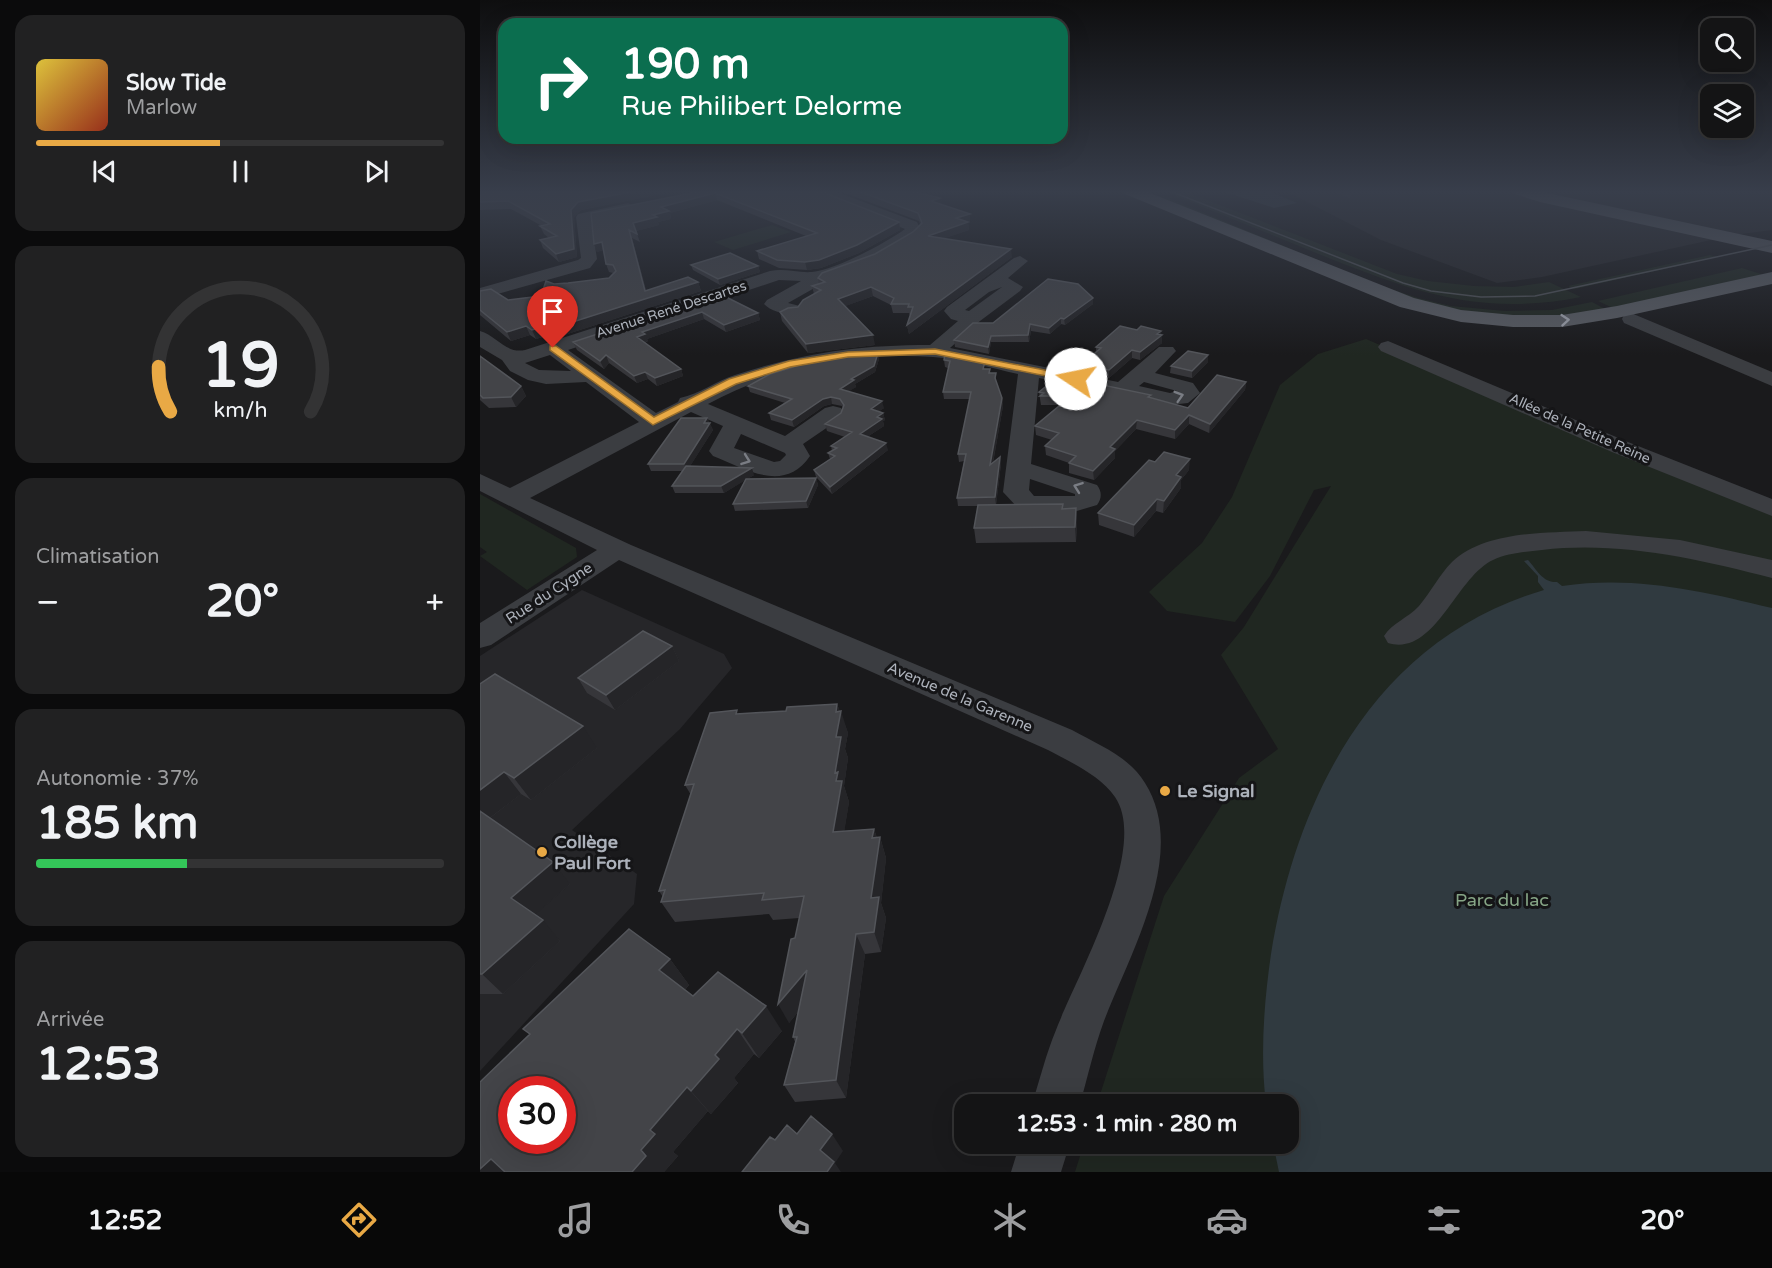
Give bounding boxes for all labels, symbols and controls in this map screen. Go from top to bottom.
map controls [1700,18,1754,138]
button: search [1700,18,1754,72]
text: 190 m [621,39,750,90]
icon: right [522,42,600,120]
text: Slow Tide [126,70,226,96]
button: layers [1700,84,1754,138]
text: Rue Philibert Delorme [621,90,902,123]
text: Marlow [126,96,197,120]
icon: previous [88,155,121,188]
icon: pause [224,155,257,188]
icon: next [360,155,393,188]
street label: Avenue René Descartes [594,277,749,342]
pin [527,286,578,348]
icon: arrive [536,295,569,328]
one-way arrow [1560,314,1569,327]
text: 19 [201,329,279,404]
position arrow [1044,347,1108,411]
street label: Allée de la Petite Reine [1507,390,1653,467]
one-way arrow [1173,391,1184,403]
text: km/h [213,397,267,423]
one-way arrow [740,453,750,466]
one-way arrow [1074,482,1084,495]
text: Climatisation [36,545,159,569]
street label: Rue du Cygne [502,558,596,628]
text: 20° [206,575,279,629]
text: − [36,583,60,622]
text: + [425,583,444,622]
street label: Avenue de la Garenne [885,658,1035,736]
text: Autonomie · 37% [36,767,198,791]
place label: Le Signal [1177,780,1255,802]
marker: Le Signal [1158,784,1172,798]
text: 185 km [36,797,198,851]
place label: Collège Paul Fort [554,831,631,874]
marker: Collège Paul Fort [535,845,549,859]
park label: Parc du lac [1455,889,1549,911]
text: Arrivée [36,1008,104,1032]
text: 12:53 [36,1038,161,1092]
speed limit sign: 30 [498,1076,576,1154]
text: 12:53 · 1 min · 280 m [1016,1111,1237,1137]
icon: directions [338,1199,380,1241]
icon: music [555,1199,597,1241]
icon: phone [772,1199,814,1241]
icon: climate [989,1199,1031,1241]
icon: car [1206,1199,1248,1241]
icon: filters [1423,1199,1465,1241]
text: 12:52 [88,1204,162,1237]
text: 20° [1640,1204,1684,1237]

